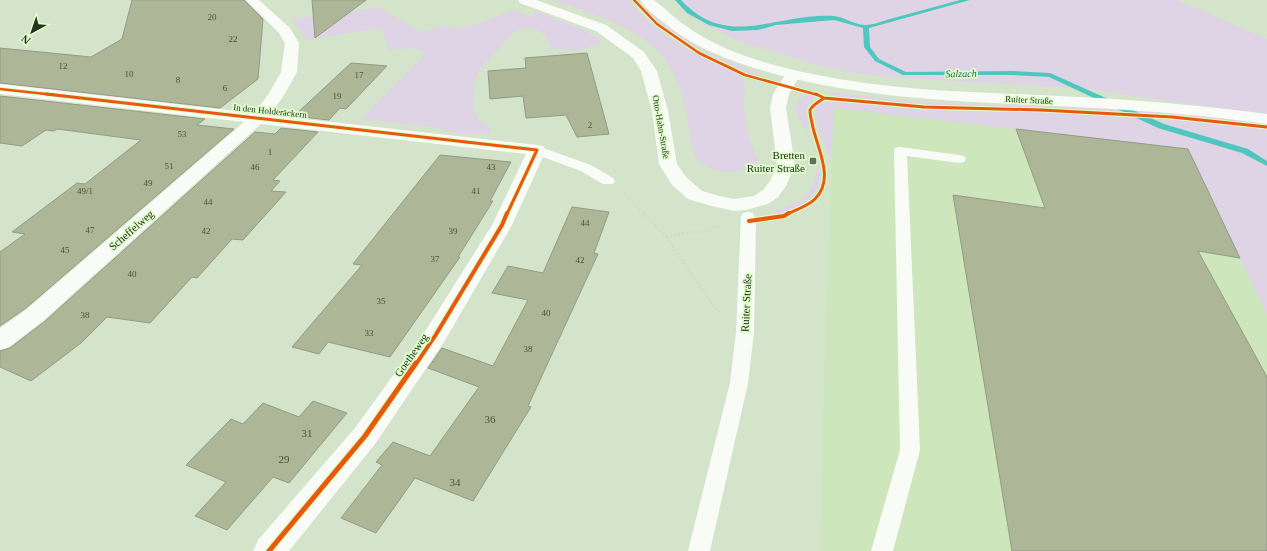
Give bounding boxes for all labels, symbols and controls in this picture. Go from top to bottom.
north arrow [12,12,52,52]
house number: 20 [208,12,217,22]
text: N [19,32,32,47]
house number: 22 [229,34,238,44]
house number: 12 [59,61,68,71]
water label: Salzach [945,68,977,79]
house number: 10 [125,69,134,79]
house number: 17 [355,70,364,80]
house number: 8 [176,75,181,85]
house number: 6 [223,83,228,93]
house number: 19 [333,91,342,101]
street label: Otto-Hahn-Straße [650,94,672,160]
street label: Ruiter Straße [1005,94,1053,106]
street label: In den Holderäckern [233,102,308,120]
house number: 2 [588,120,592,130]
house number: 53 [178,129,187,139]
house number: 1 [268,147,272,157]
place label: Bretten Ruiter Straße [747,149,805,174]
marker: Bretten Ruiter Straße [808,156,818,166]
house number: 51 [165,161,174,171]
house number: 46 [251,162,260,172]
house number: 43 [487,162,496,172]
house number: 49 [144,178,153,188]
house number: 49/1 [77,186,93,196]
house number: 41 [472,186,481,196]
house number: 44 [204,197,213,207]
street label: Scheffelweg [106,207,156,252]
house number: 44 [581,218,590,228]
house number: 47 [86,225,95,235]
house number: 42 [202,226,211,236]
house number: 39 [449,226,458,236]
house number: 45 [61,245,70,255]
house number: 37 [431,254,440,264]
house number: 42 [576,255,585,265]
house number: 40 [128,269,137,279]
street label: Ruiter Straße [738,273,754,332]
house number: 35 [377,296,386,306]
house number: 40 [542,308,551,318]
house number: 38 [81,310,90,320]
house number: 33 [365,328,374,338]
street label: Goetheweg [392,331,431,379]
house number: 38 [524,344,533,354]
house number: 36 [485,413,496,425]
house number: 31 [302,427,313,439]
house number: 29 [279,453,290,465]
house number: 34 [450,476,461,488]

